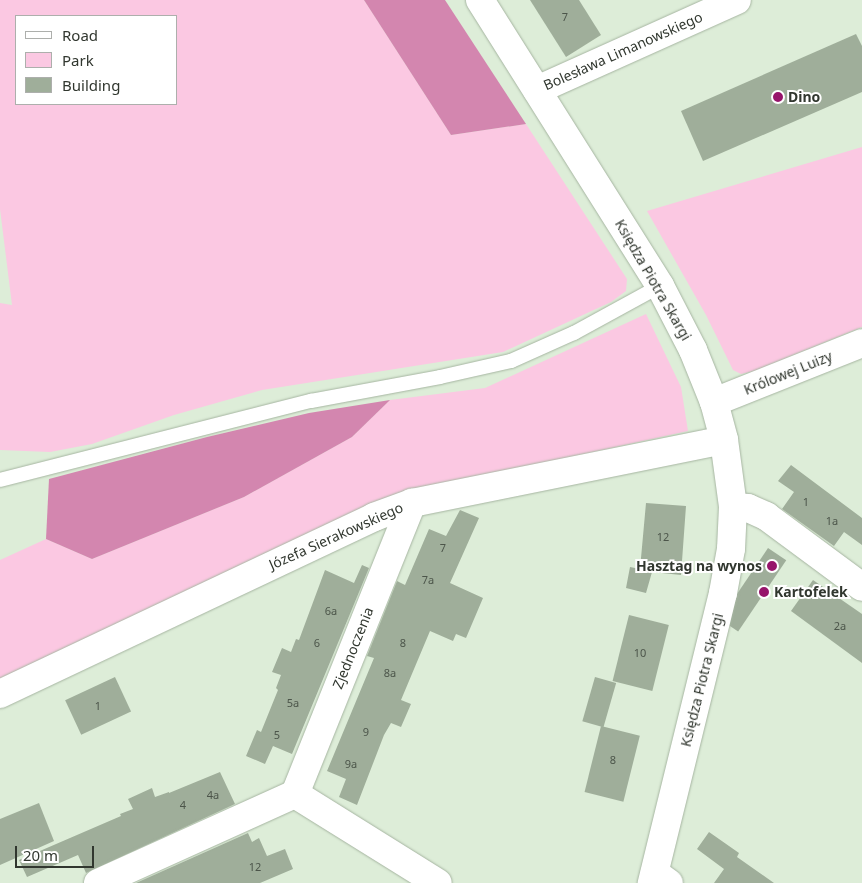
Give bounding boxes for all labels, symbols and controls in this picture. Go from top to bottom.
street label: Bolesława Limanowskiego [541,8,705,94]
house number: 7 [562,10,568,24]
legend [15,15,178,105]
text: Road [62,25,98,45]
text: Park [62,50,94,70]
text: Building [62,75,120,95]
place label: Dino [788,89,820,105]
marker: Dino [772,91,784,103]
street label: Księdza Piotra Skargi [611,216,695,344]
street label: Królowej Luizy [741,348,835,398]
house number: 1 [803,495,809,509]
street label: Józefa Sierakowskiego [266,499,406,573]
house number: 1a [826,514,838,528]
house number: 12 [657,530,669,544]
house number: 7 [440,541,446,555]
place label: Hasztag na wynos [636,558,762,574]
marker: Hasztag na wynos [766,560,778,572]
house number: 7a [422,573,434,587]
place label: Kartofelek [774,584,848,600]
marker: Kartofelek [758,586,770,598]
house number: 6a [325,604,337,618]
street label: Zjednoczenia [329,605,377,691]
street label: Księdza Piotra Skargi [677,611,727,749]
house number: 2a [834,619,846,633]
house number: 6 [314,636,320,650]
house number: 8 [400,636,406,650]
house number: 10 [634,646,646,660]
house number: 8a [384,666,396,680]
house number: 5a [287,696,299,710]
house number: 1 [95,699,101,713]
house number: 9 [363,725,369,739]
house number: 5 [274,728,280,742]
house number: 8 [610,753,616,767]
house number: 9a [345,757,357,771]
house number: 4a [207,788,219,802]
house number: 4 [180,798,186,812]
scale bar [18,836,96,868]
text: 20 m [23,845,58,865]
house number: 12 [249,860,261,874]

